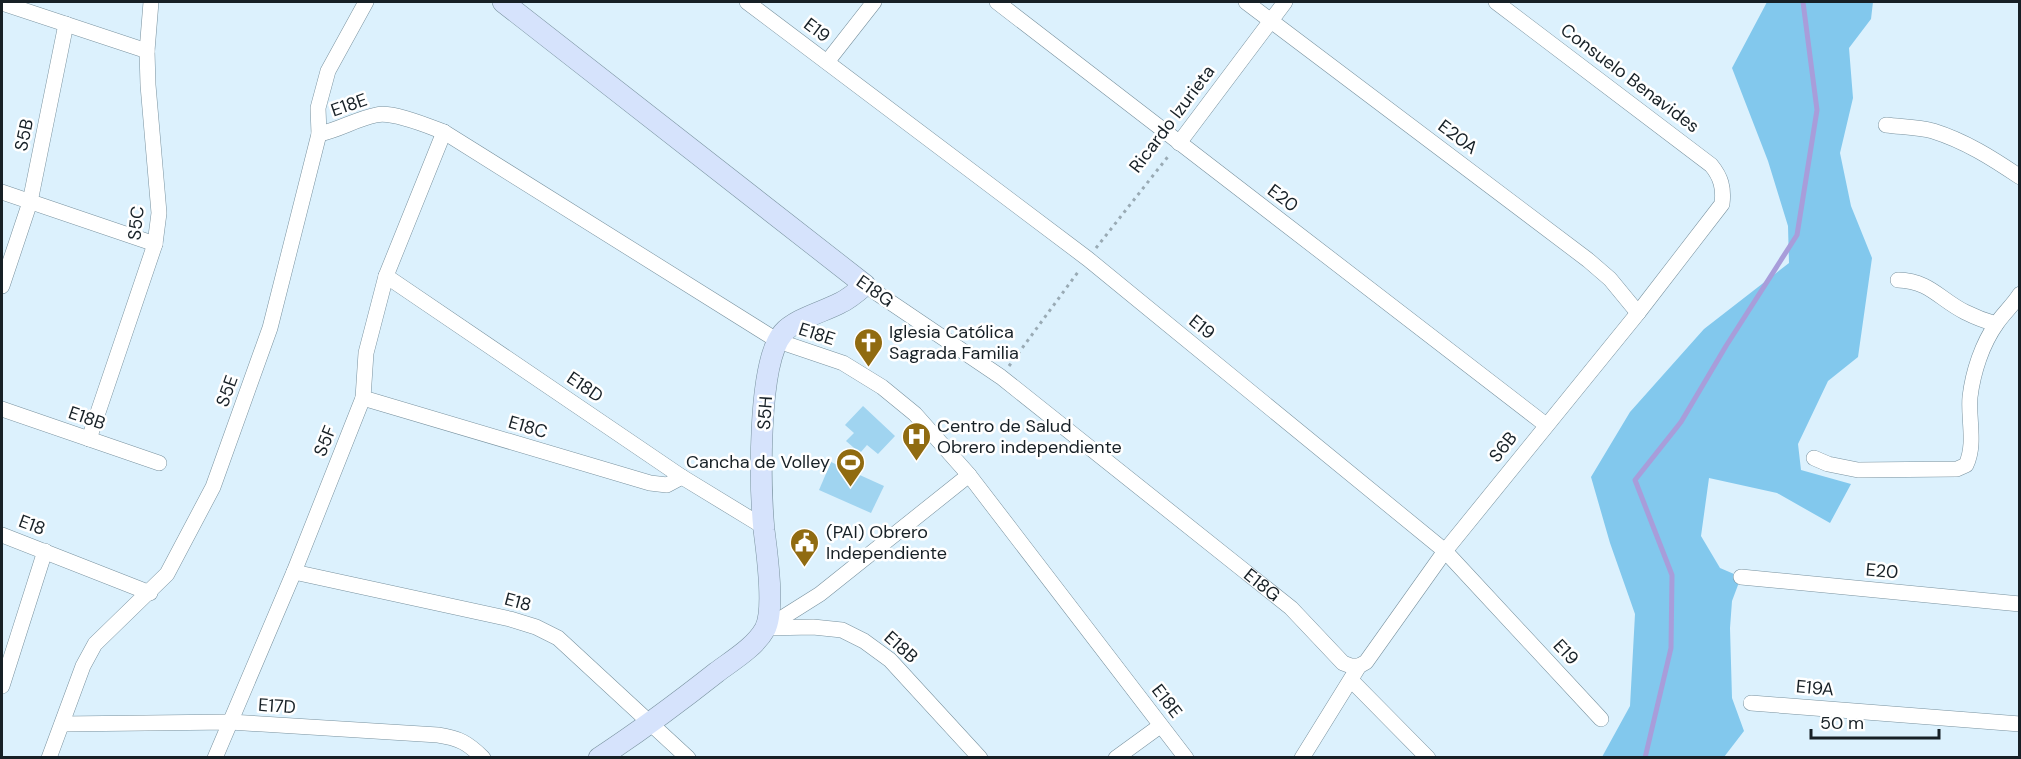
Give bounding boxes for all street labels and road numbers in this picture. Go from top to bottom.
street label: E19 [799,12,835,48]
street label: Consuelo Benavides [1556,18,1704,138]
street label: Ricardo Izurieta [1124,60,1220,178]
street label: E18E [328,88,370,122]
street label: E20A [1433,114,1483,160]
street label: S5B [9,117,39,153]
street label: E20 [1263,179,1303,217]
street label: S5C [122,205,150,241]
street label: E18G [852,270,898,312]
street label: E19 [1184,309,1220,345]
street label: E18E [796,317,838,351]
street label: E18D [562,366,608,408]
street label: S5E [210,372,244,410]
street label: S5H [752,395,778,431]
street label: E18B [65,401,109,436]
street label: E18C [506,410,550,444]
street label: S5F [308,422,342,460]
street label: S6B [1483,427,1523,467]
street label: E18 [15,509,49,541]
street label: E20 [1865,558,1899,584]
street label: E18G [1239,563,1285,607]
street label: E18 [502,587,534,617]
street label: E18B [879,626,923,669]
street label: E19 [1548,634,1584,670]
street label: E19A [1795,674,1835,702]
street label: E18E [1146,679,1188,723]
street label: E17D [257,693,297,719]

